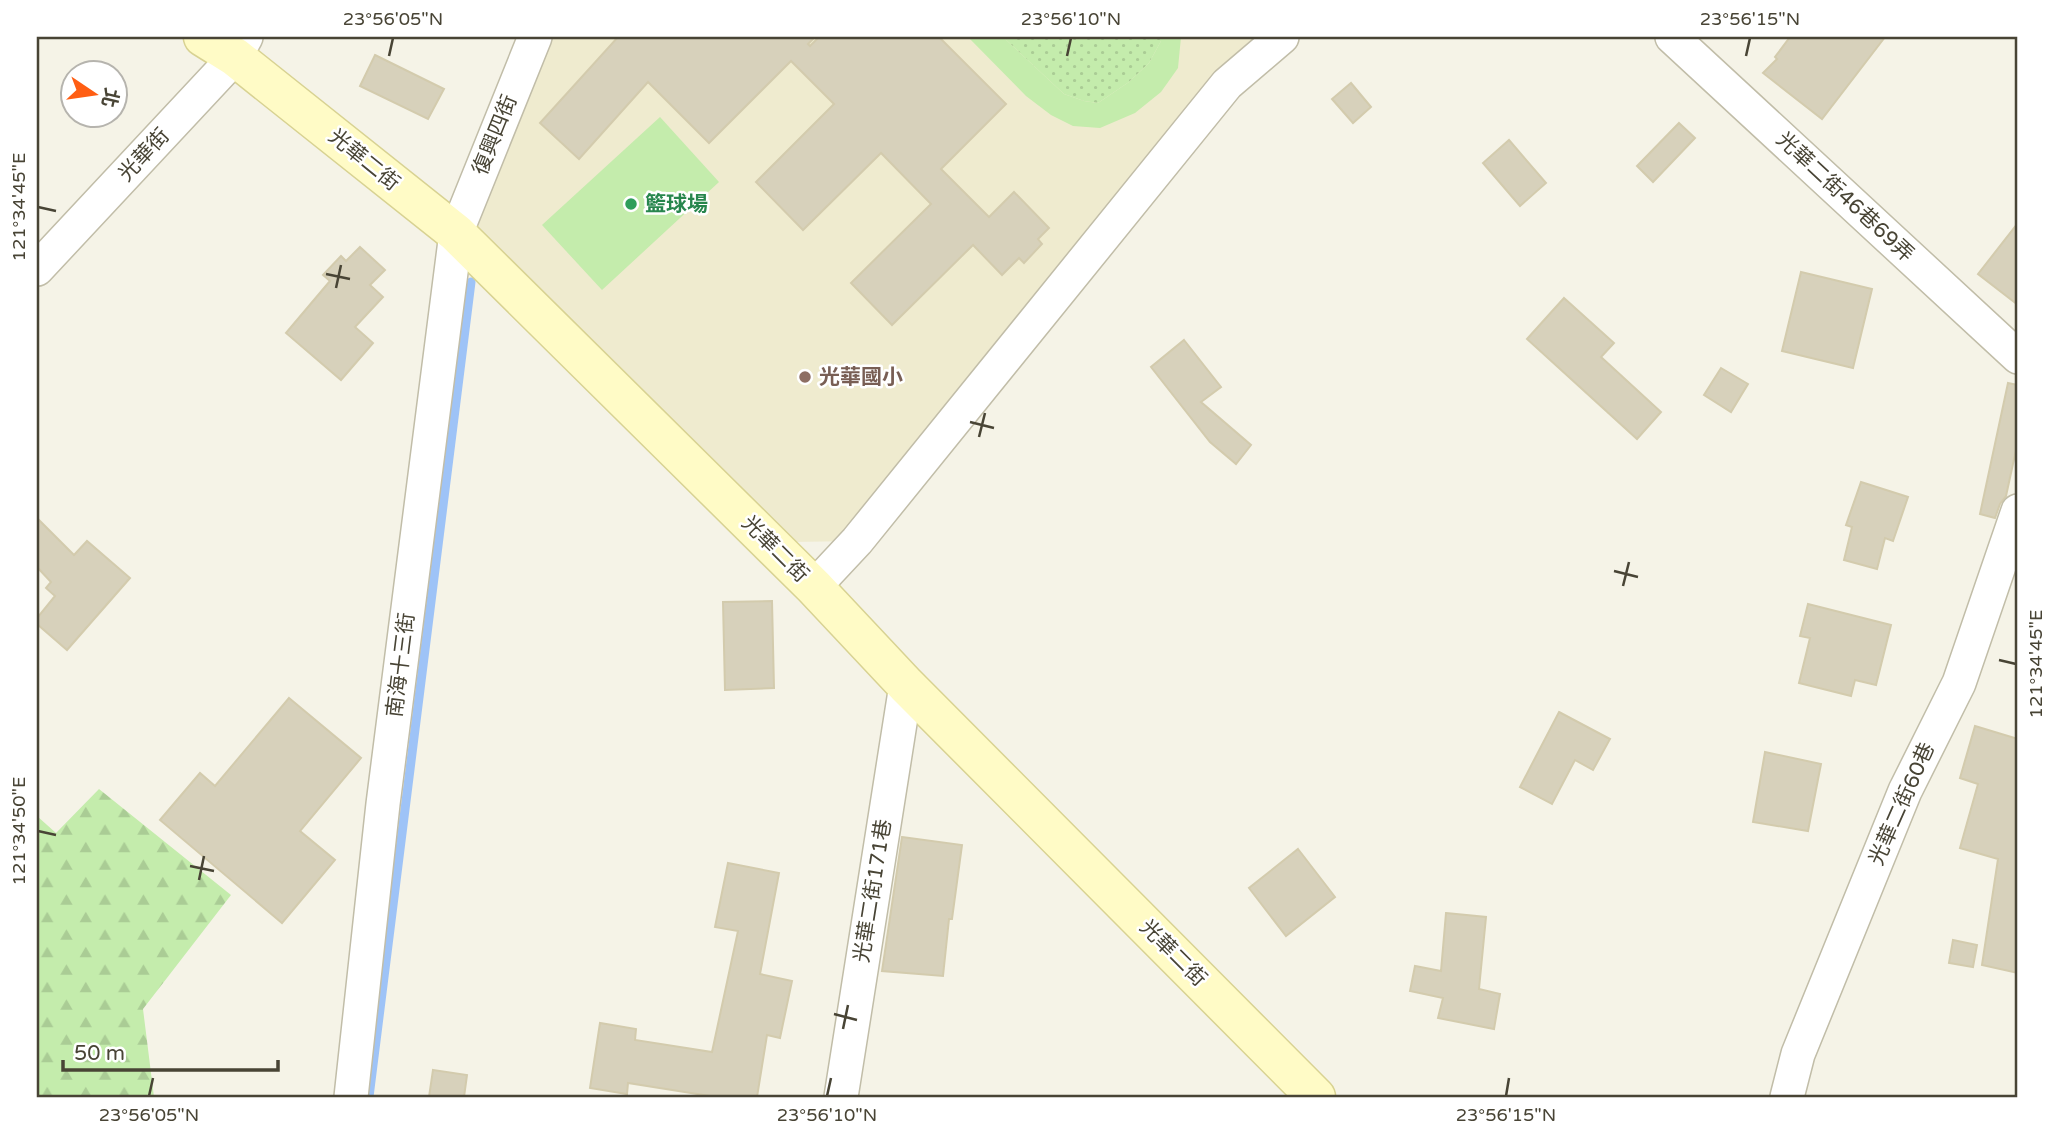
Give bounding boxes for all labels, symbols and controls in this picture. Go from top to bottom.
text: 23°56'05"N [343,8,443,30]
text: 23°56'10"N [1021,8,1121,30]
text: 23°56'15"N [1700,8,1800,30]
north arrow [60,60,130,130]
text: 北 [97,86,122,109]
street label: 復興四街 [468,91,522,179]
street label: 光華街 [113,123,175,187]
street label: 光華二街 [323,124,405,196]
street label: 光華二街46巷69弄 [1771,127,1919,267]
text: 121°34'45"E [8,153,30,261]
place label: 籃球場 [645,192,708,217]
marker: 籃球場 [623,196,639,212]
place label: 光華國小 [819,365,903,390]
marker: 光華國小 [797,369,813,385]
street label: 光華二街 [736,510,814,588]
text: 121°34'45"E [2025,610,2047,718]
street label: 南海十三街 [382,611,420,719]
street label: 光華二街60巷 [1864,739,1940,869]
text: 121°34'50"E [8,777,30,885]
street label: 光華二街171巷 [849,818,897,964]
street label: 光華二街 [1134,914,1212,992]
scale bar [63,1029,278,1073]
text: 50 m [74,1041,125,1066]
text: 23°56'05"N [99,1104,199,1126]
text: 23°56'10"N [777,1104,877,1126]
text: 23°56'15"N [1456,1104,1556,1126]

